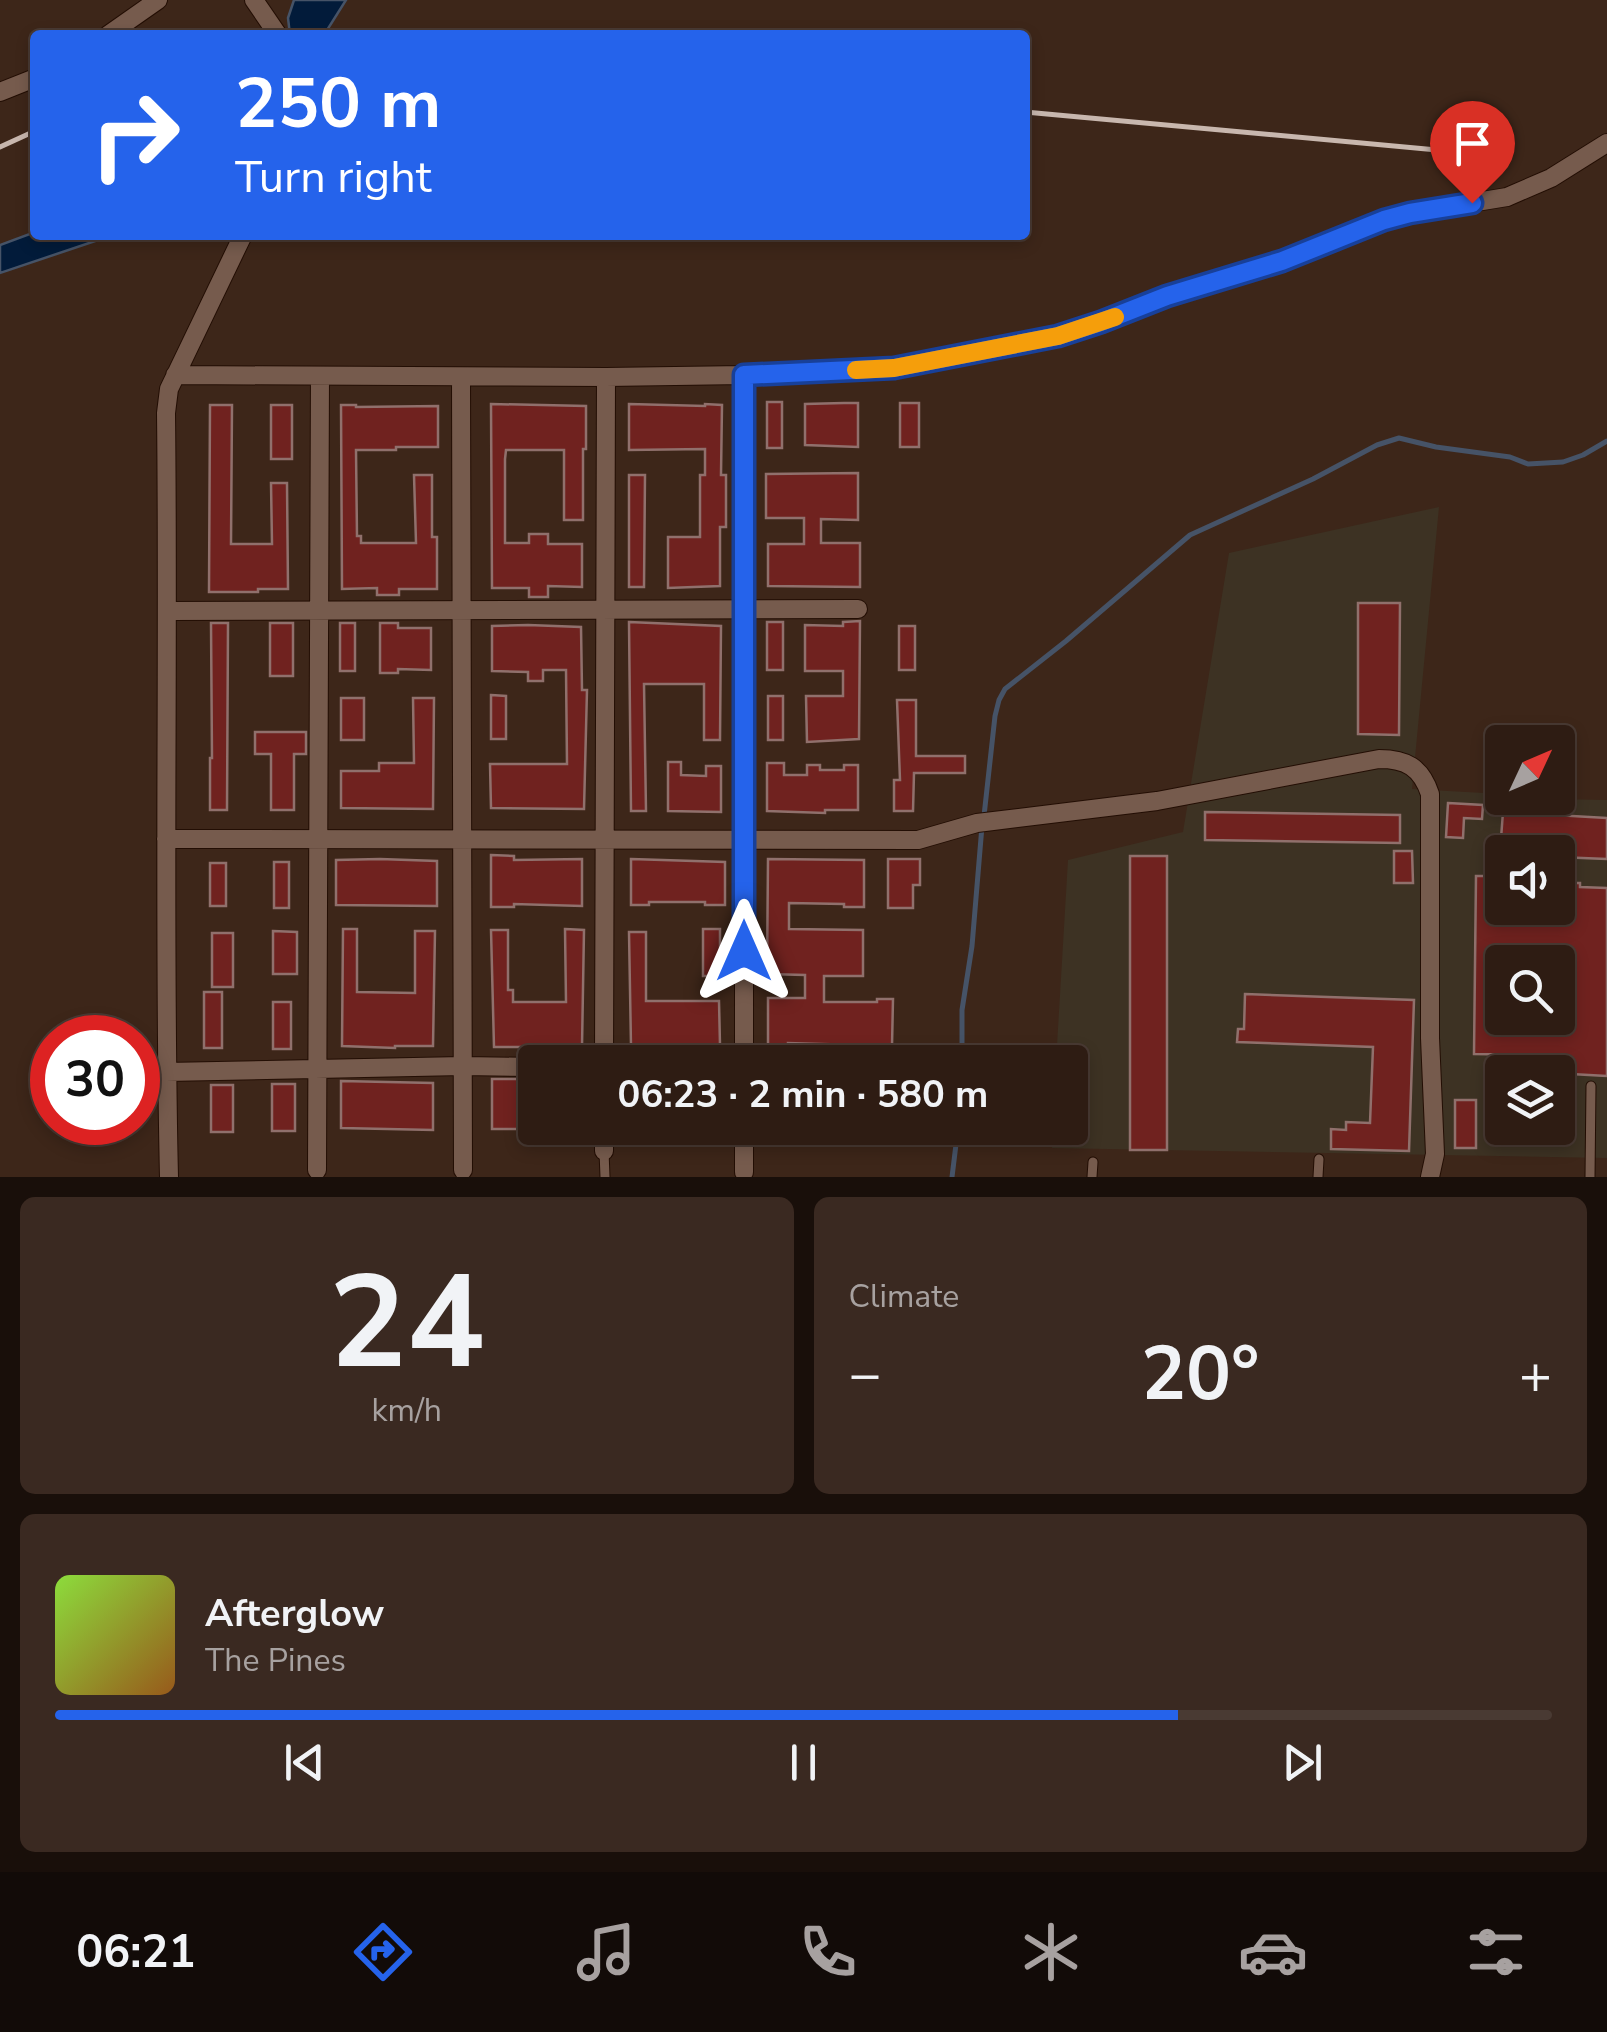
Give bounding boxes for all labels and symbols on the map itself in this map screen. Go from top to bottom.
pin [1430,101,1515,204]
north arrow [1485,725,1575,815]
position arrow [692,899,796,1003]
speed limit sign: 30 [30,1015,160,1145]

